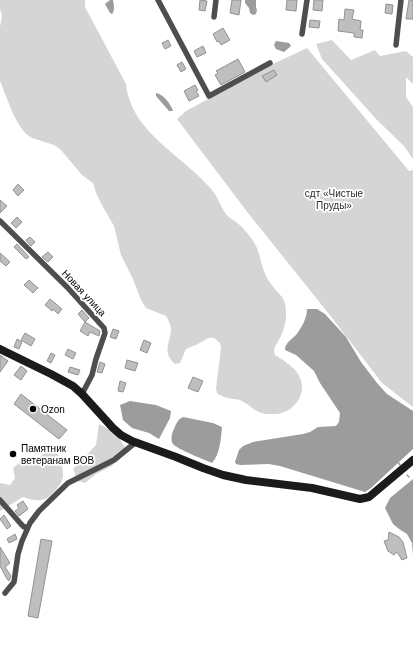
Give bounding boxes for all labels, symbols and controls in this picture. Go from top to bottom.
park label: сдт «Чистые Пруды» [305,188,364,211]
street label: Новая улица [60,268,109,319]
marker: Ozon [28,404,38,414]
place label: Ozon [41,404,65,415]
place label: Памятник ветеранам ВОВ [21,443,94,466]
marker: Памятник ветеранам ВОВ [8,449,18,459]

